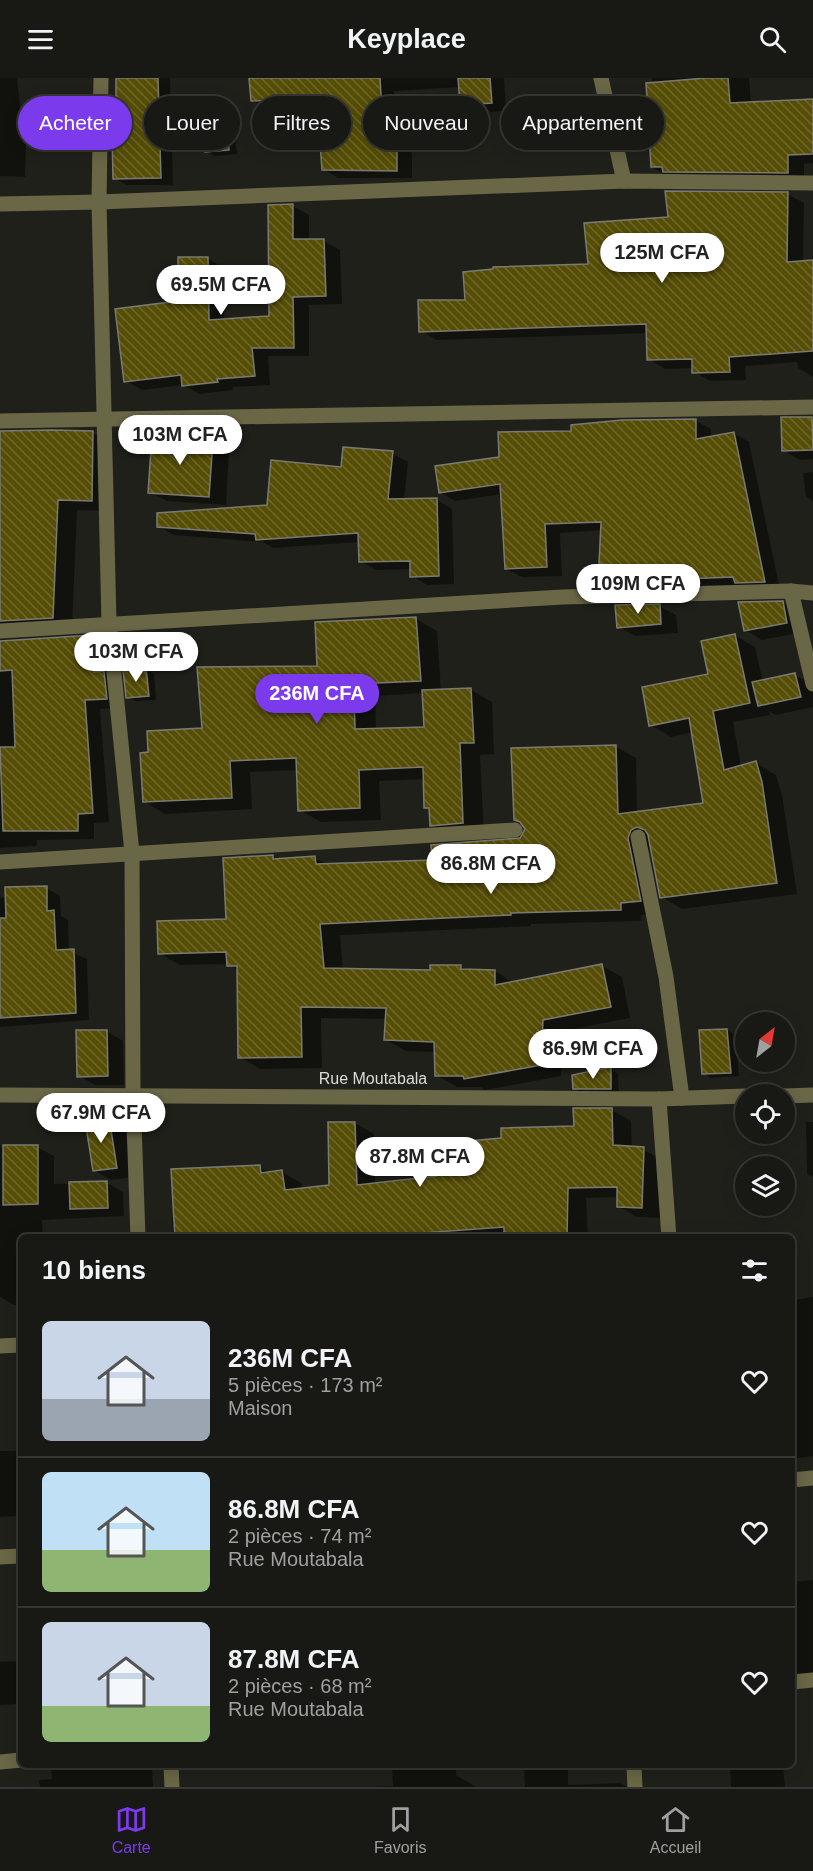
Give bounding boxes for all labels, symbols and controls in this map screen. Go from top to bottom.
icon: menu [24,23,57,56]
icon: search [756,23,789,56]
text: Keyplace [347,24,466,54]
chip: Acheter [18,96,132,150]
chip: Louer [144,96,240,150]
chip: Filtres [252,96,351,150]
chip: Nouveau [363,96,489,150]
chip: Appartement [501,96,664,150]
pin: 125M CFA [600,233,724,284]
text: 125M CFA [614,241,710,263]
pin: 69.5M CFA [152,265,290,316]
text: 69.5M CFA [170,273,272,295]
pin: 103M CFA [118,415,242,466]
text: 103M CFA [132,423,228,445]
pin: 109M CFA [576,564,700,615]
text: 109M CFA [590,572,686,594]
pin: 103M CFA [74,632,198,683]
text: 103M CFA [88,640,184,662]
pin: 236M CFA [255,674,379,725]
text: 236M CFA [269,682,365,704]
pin: 86.8M CFA [422,844,560,895]
text: 86.8M CFA [440,852,542,874]
north arrow [735,1012,795,1072]
map controls [735,1012,795,1216]
pin: 86.9M CFA [524,1029,662,1080]
text: 86.9M CFA [542,1037,644,1059]
street label: Rue Moutabala [319,1070,427,1087]
button: locate [735,1084,795,1144]
pin: 67.9M CFA [32,1093,170,1144]
text: 67.9M CFA [50,1101,152,1123]
pin: 87.8M CFA [351,1137,489,1188]
text: 87.8M CFA [369,1145,471,1167]
button: layers [735,1156,795,1216]
icon: filters [738,1254,771,1287]
text: 10 biens [42,1255,146,1285]
text: 236M CFA [228,1343,352,1373]
icon: home [90,1345,162,1417]
icon: heart [738,1365,771,1398]
text: 5 pièces · 173 m² [228,1374,383,1396]
text: Maison [228,1397,292,1419]
text: 86.8M CFA [228,1494,360,1524]
icon: home [90,1496,162,1568]
icon: heart [738,1516,771,1549]
text: 2 pièces · 74 m² [228,1525,371,1547]
text: Rue Moutabala [228,1548,364,1570]
text: 87.8M CFA [228,1644,360,1674]
icon: home [90,1646,162,1718]
icon: heart [738,1666,771,1699]
text: 2 pièces · 68 m² [228,1675,371,1697]
text: Rue Moutabala [228,1698,364,1720]
tab: Carte [112,1803,151,1857]
tab: Favoris [374,1803,427,1857]
tab: Accueil [650,1803,701,1857]

